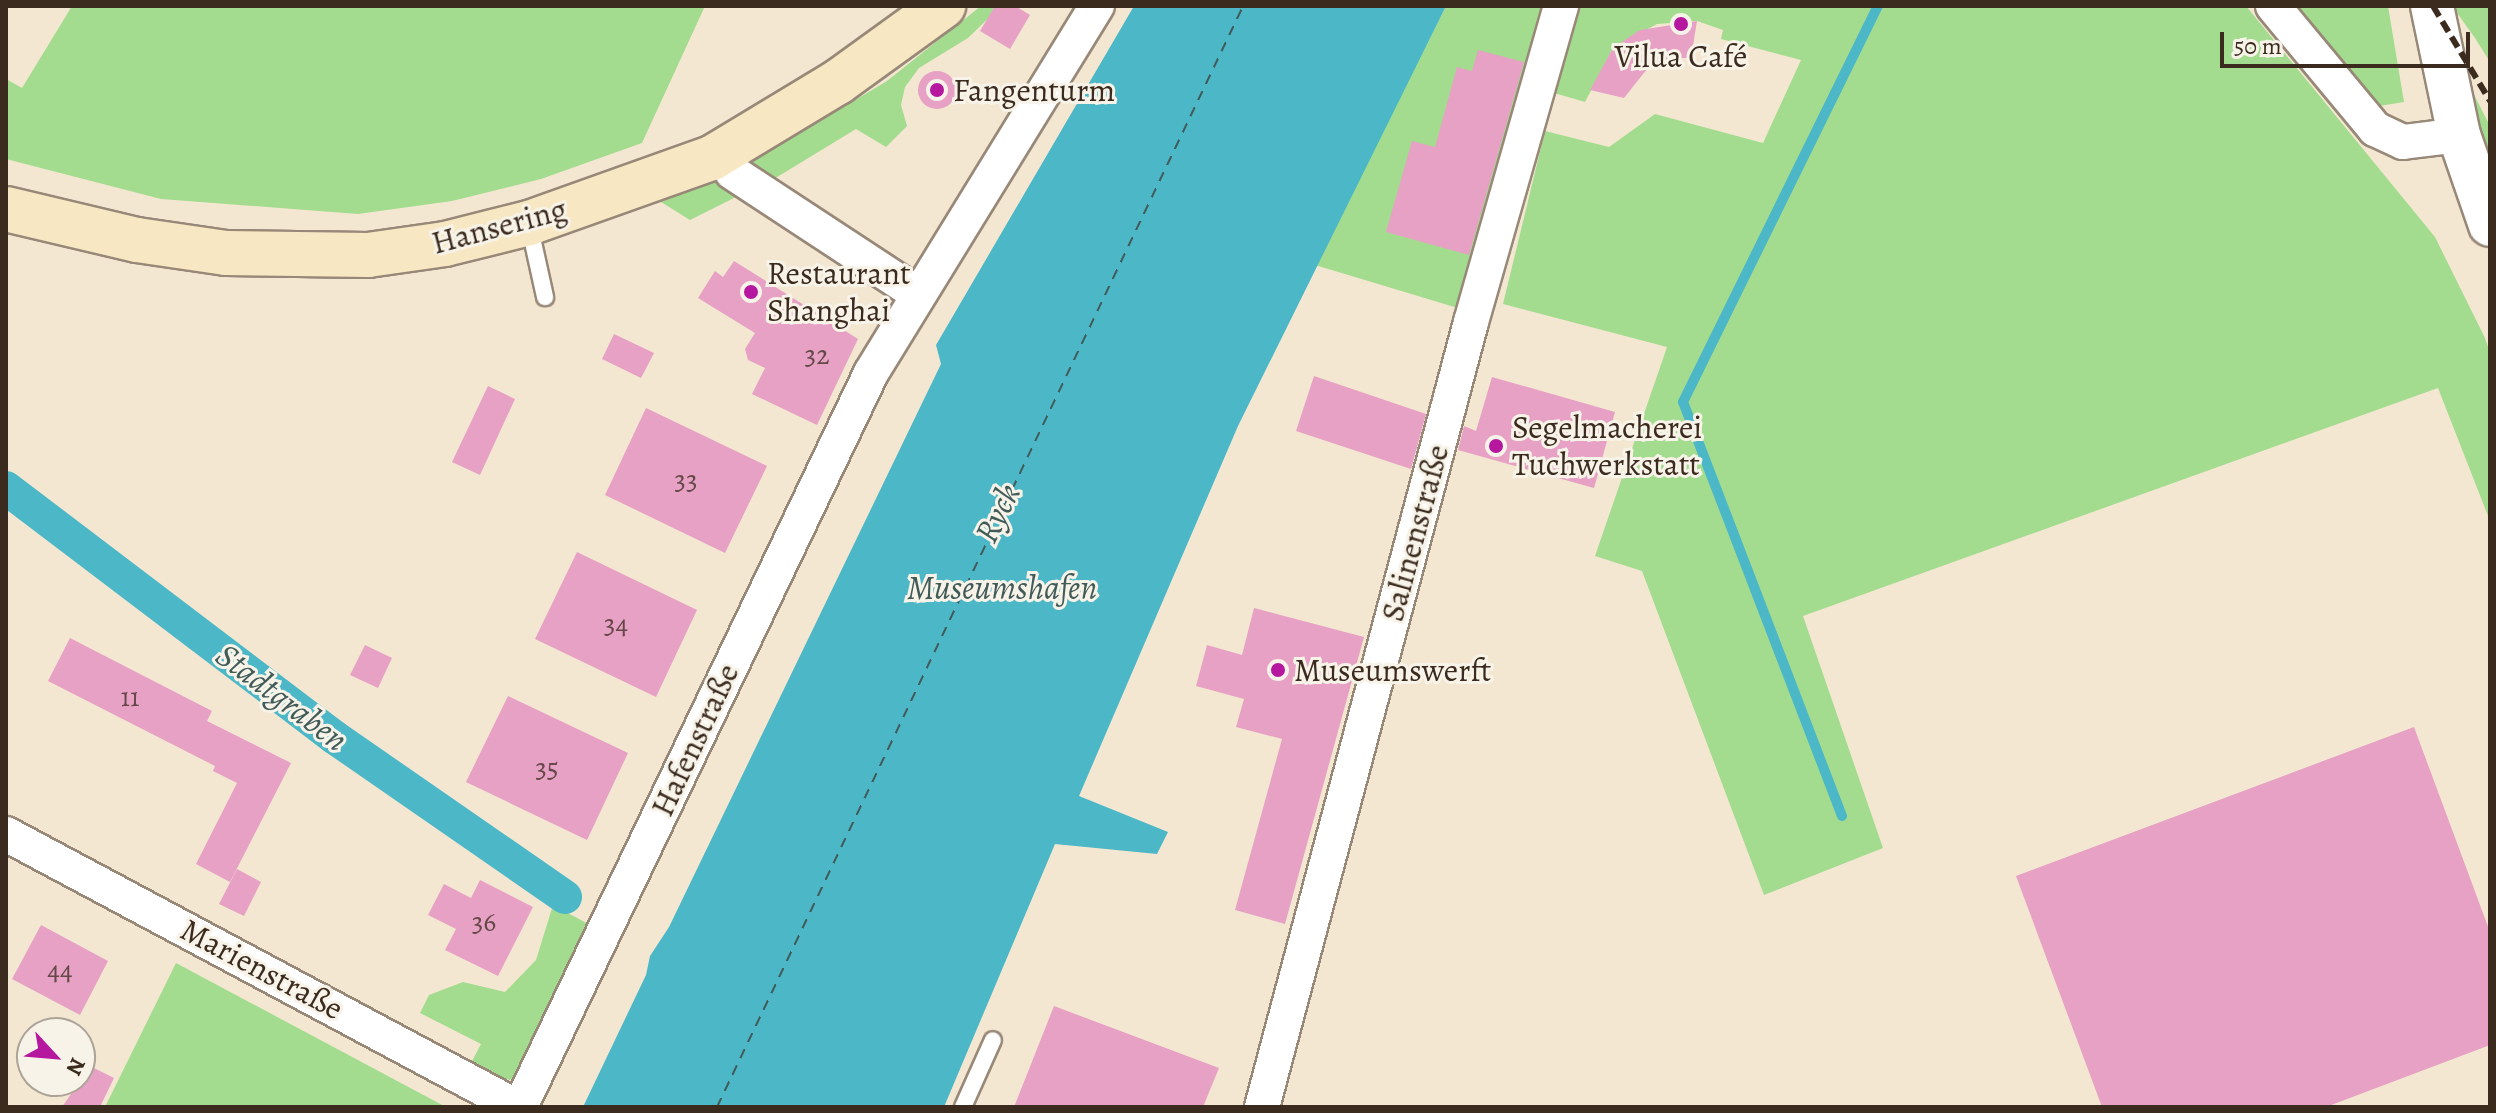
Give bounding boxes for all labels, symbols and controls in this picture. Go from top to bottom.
marker: Vilua Café [1672,15,1690,33]
scale bar [2224,16,2474,66]
text: 50 m [2234,30,2282,62]
place label: Vilua Café [1615,37,1747,75]
place label: Fangenturm [953,71,1115,109]
marker: Fangenturm [928,81,946,99]
street label: Hansering [427,190,571,262]
place label: Restaurant Shanghai [767,255,911,330]
marker: Restaurant Shanghai [742,283,760,301]
house number: 32 [805,338,829,372]
place label: Segelmacherei Tuchwerkstatt [1512,409,1702,484]
marker: Segelmacherei Tuchwerkstatt [1487,437,1505,455]
street label: Salinenstraße [1373,441,1457,625]
house number: 33 [674,463,698,497]
water label: Ryck [965,477,1029,549]
water label: Museumshafen [907,568,1097,608]
house number: 34 [604,607,628,641]
water label: Stadtgraben [208,634,356,760]
place label: Museumswerft [1294,651,1491,689]
street label: Hafenstraße [643,658,747,822]
marker: Museumswerft [1269,661,1287,679]
house number: 11 [120,680,140,714]
house number: 35 [535,751,559,785]
house number: 36 [472,905,496,939]
street label: Marienstraße [174,910,350,1028]
house number: 44 [47,953,73,987]
north arrow [16,1017,96,1097]
text: N [59,1053,93,1080]

